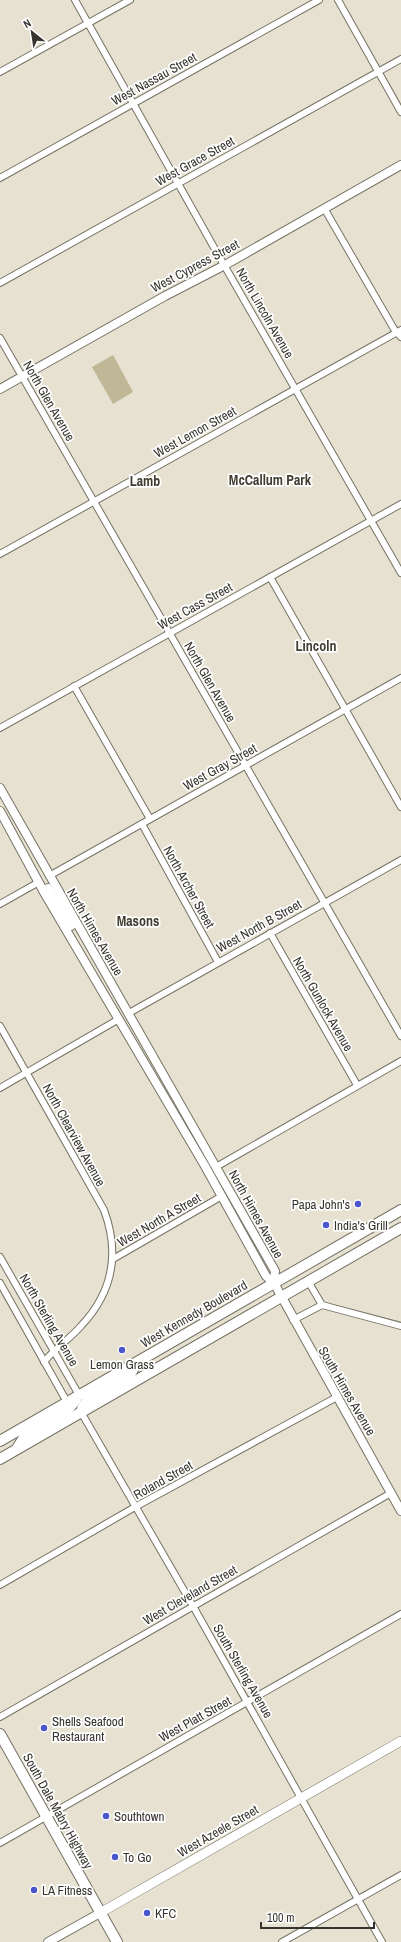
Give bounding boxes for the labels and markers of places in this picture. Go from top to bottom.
place label: Papa John's [292,1196,350,1213]
marker: Papa John's [353,1199,363,1209]
place label: India's Grill [334,1217,388,1234]
marker: India's Grill [321,1220,331,1230]
marker: Lemon Grass [117,1345,127,1355]
place label: Lemon Grass [90,1356,154,1373]
place label: Shells Seafood Restaurant [52,1713,124,1745]
marker: Shells Seafood Restaurant [39,1723,49,1733]
place label: Southtown [114,1808,164,1825]
marker: Southtown [101,1811,111,1821]
place label: To Go [123,1849,152,1866]
marker: To Go [110,1852,120,1862]
place label: LA Fitness [42,1882,92,1899]
marker: LA Fitness [29,1885,39,1895]
place label: KFC [155,1905,177,1922]
marker: KFC [142,1908,152,1918]

